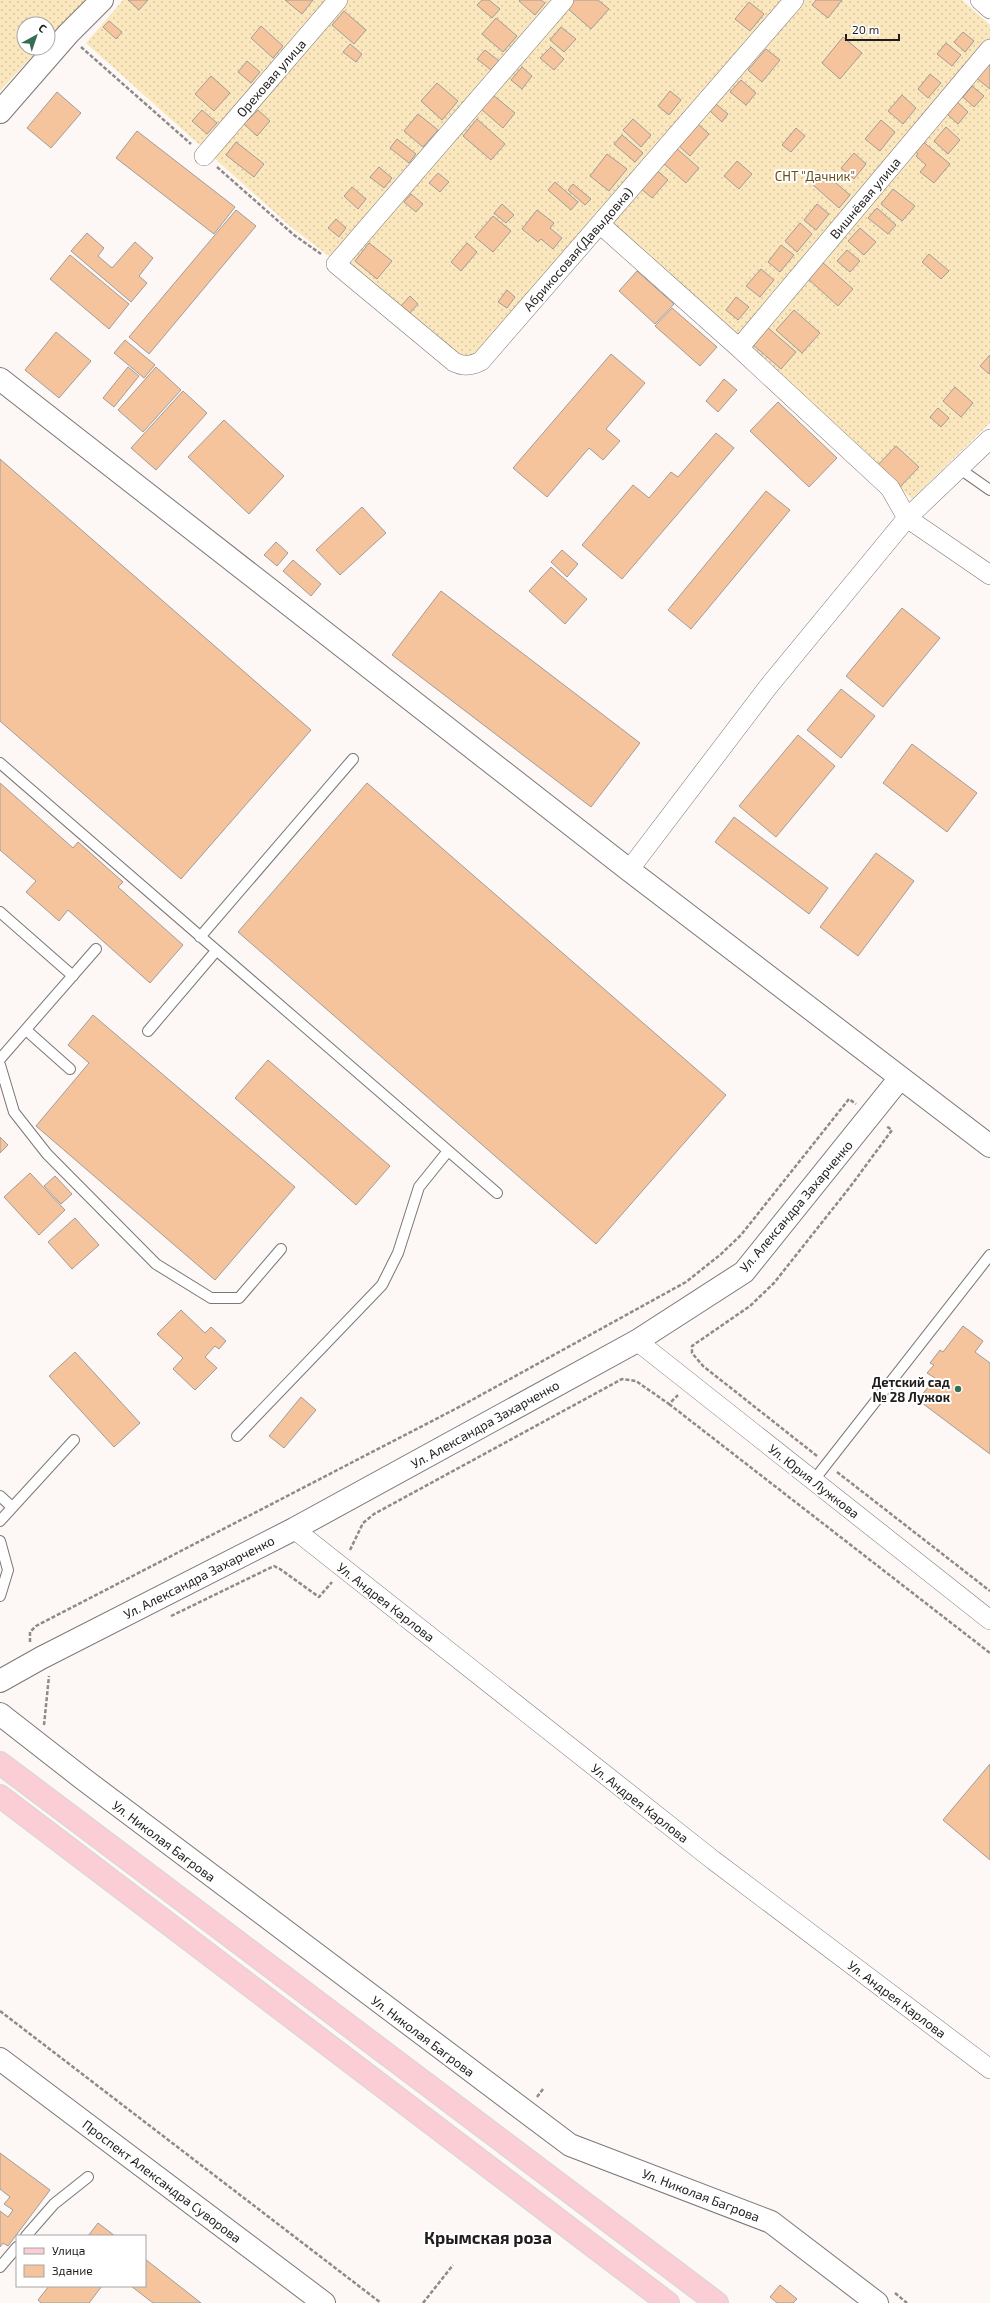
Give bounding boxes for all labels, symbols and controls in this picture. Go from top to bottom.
north arrow [16,16,56,56]
scale bar [846,16,899,42]
text: С [36,21,50,35]
text: 20 m [852,22,879,36]
street label: Ореховая улица [233,36,309,120]
street label: Вишнёвая улица [826,154,904,242]
park label: СНТ "Дачник" [775,168,855,184]
street label: Абрикосовая(Давыдовка) [520,184,636,314]
street label: Ул. Александра Захарченко [736,1137,856,1275]
place label: Детский сад № 28 Лужок [872,1374,951,1405]
street label: Ул. Александра Захарченко [408,1376,562,1472]
marker: Детский сад № 28 Лужок [953,1384,963,1394]
street label: Ул. Юрия Лужкова [765,1440,863,1522]
street label: Ул. Александра Захарченко [121,1532,277,1622]
street label: Ул. Андрея Карлова [334,1559,438,1645]
street label: Ул. Андрея Карлова [588,1760,692,1846]
street label: Ул. Николая Багрова [109,1797,219,1885]
street label: Ул. Андрея Карлова [845,1957,949,2041]
street label: Ул. Николая Багрова [368,1992,478,2080]
street label: Проспект Александра Суворова [79,2116,245,2246]
street label: Ул. Николая Багрова [640,2165,762,2225]
district label: Крымская роза [424,2227,552,2247]
legend [16,2235,146,2287]
text: Улица [52,2243,85,2257]
text: Здание [52,2263,93,2277]

